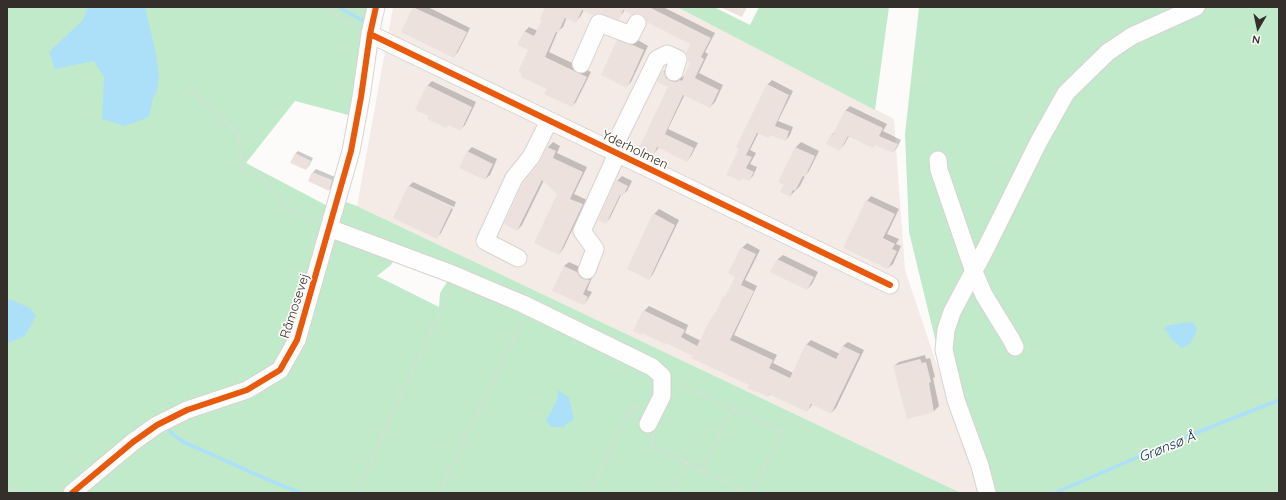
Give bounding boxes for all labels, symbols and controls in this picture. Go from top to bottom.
north arrow [1238,8,1278,48]
text: N [1251,32,1261,47]
street label: Yderholmen [599,127,671,173]
street label: Råmosevej [277,272,313,340]
water label: Grønsø Å [1136,428,1198,466]

